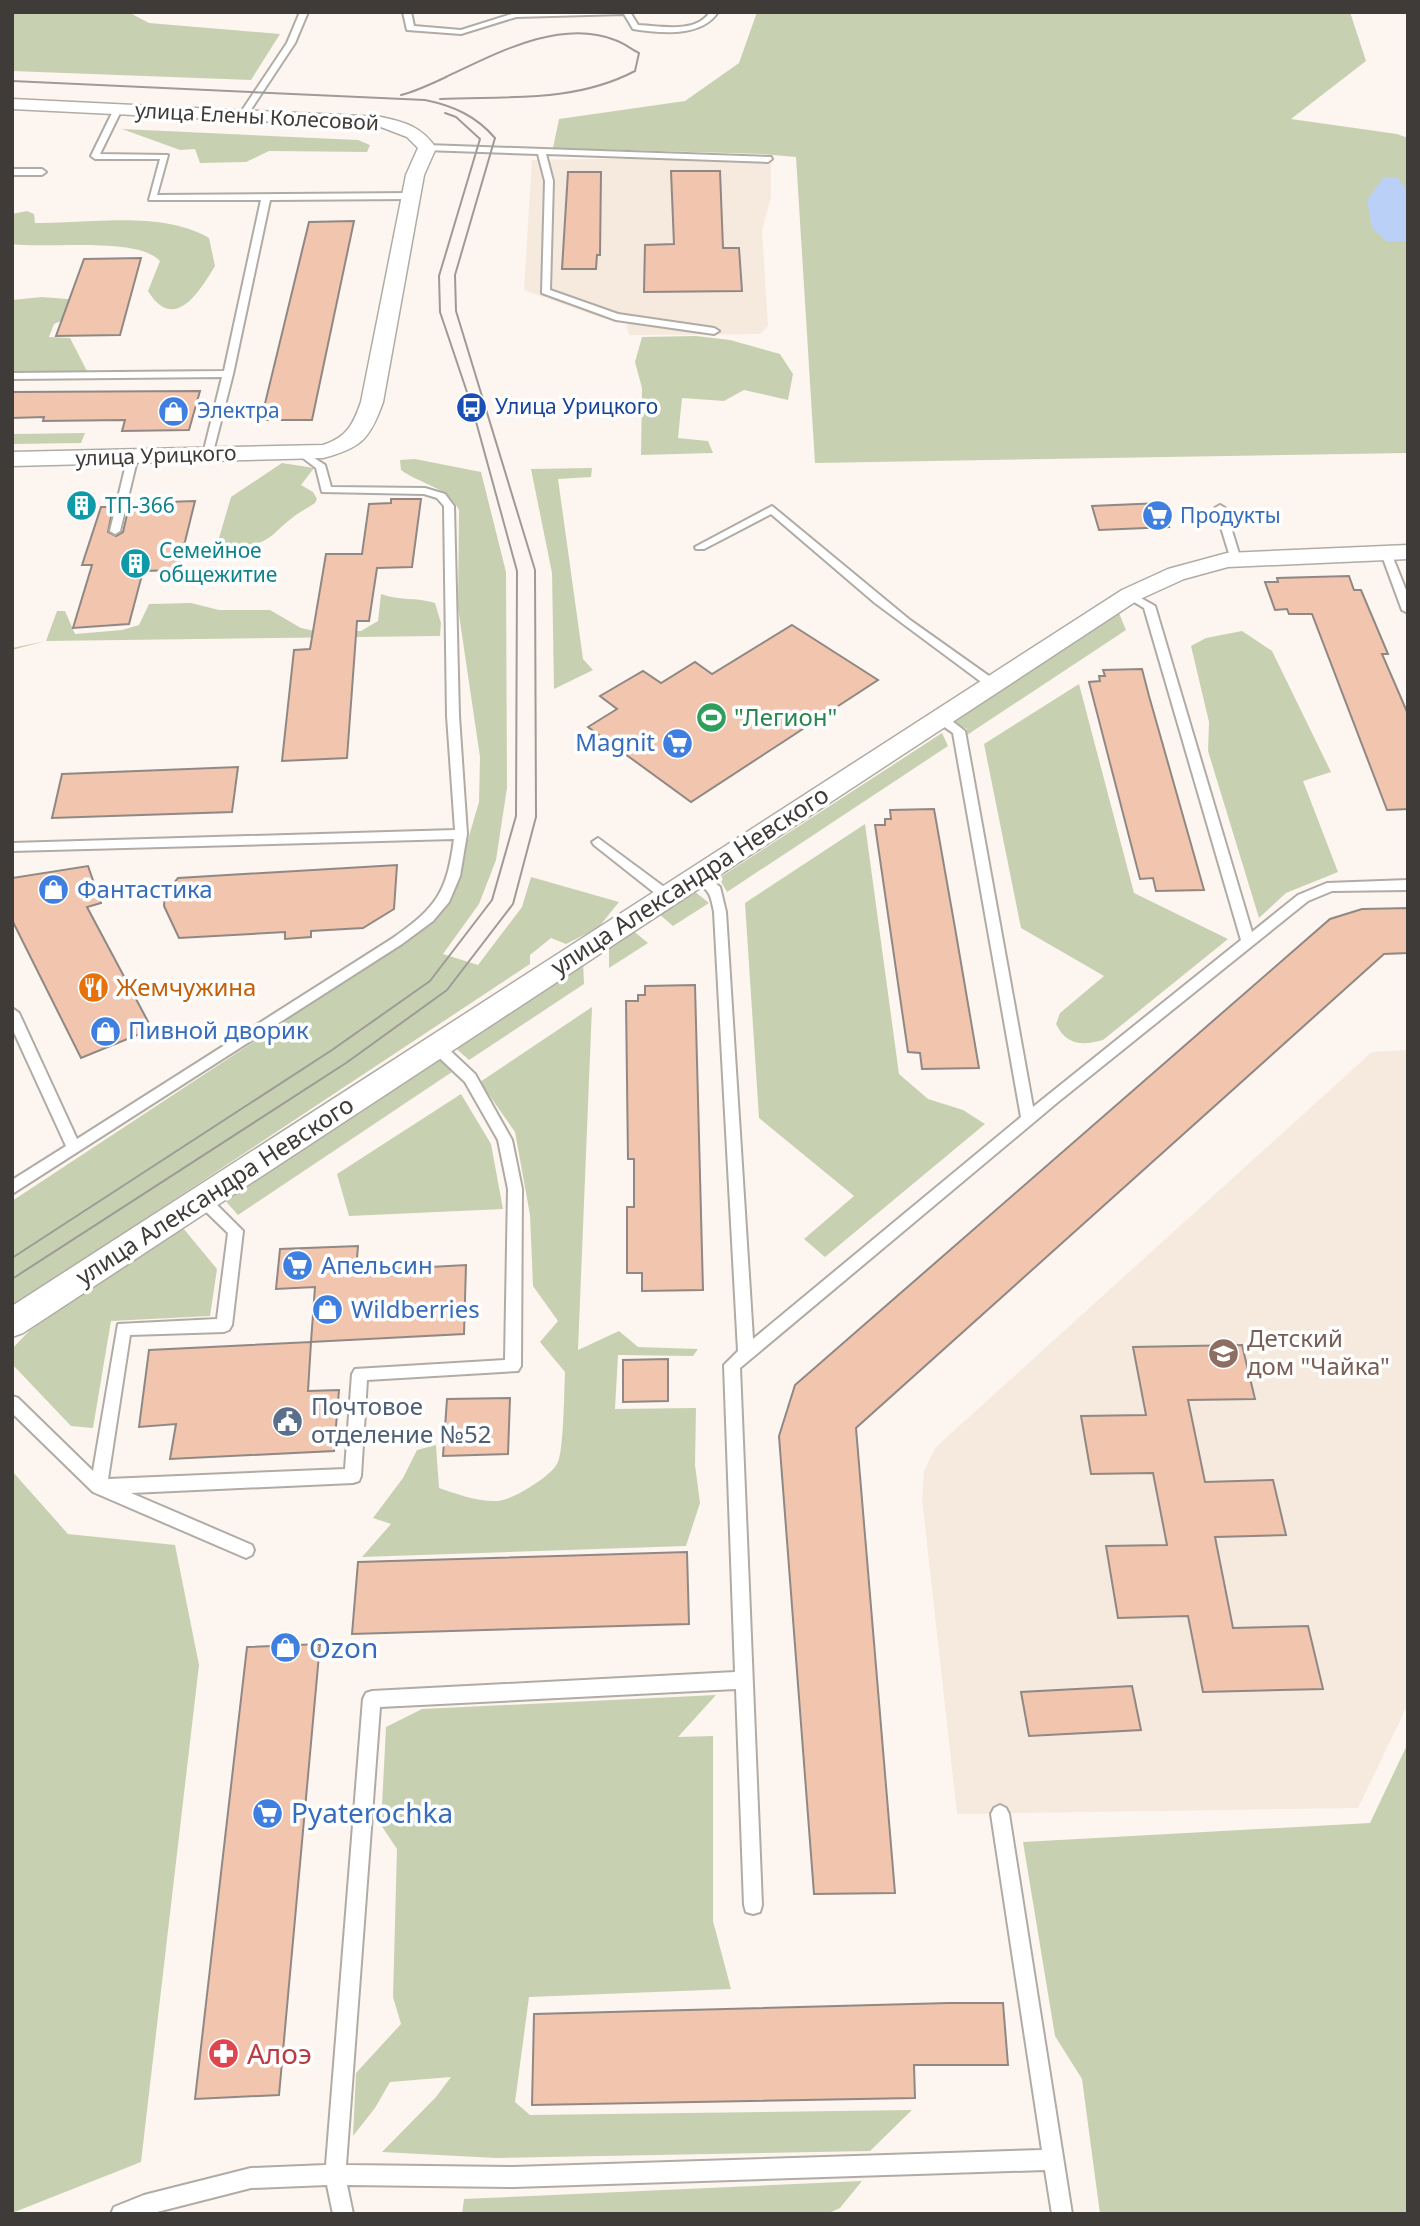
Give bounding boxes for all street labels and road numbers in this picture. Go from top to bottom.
street label: улица Елены Колесовой [135,96,380,136]
street label: улица Урицкого [75,438,237,472]
street label: улица Александра Невского [544,777,835,982]
street label: улица Александра Невского [69,1087,360,1292]

